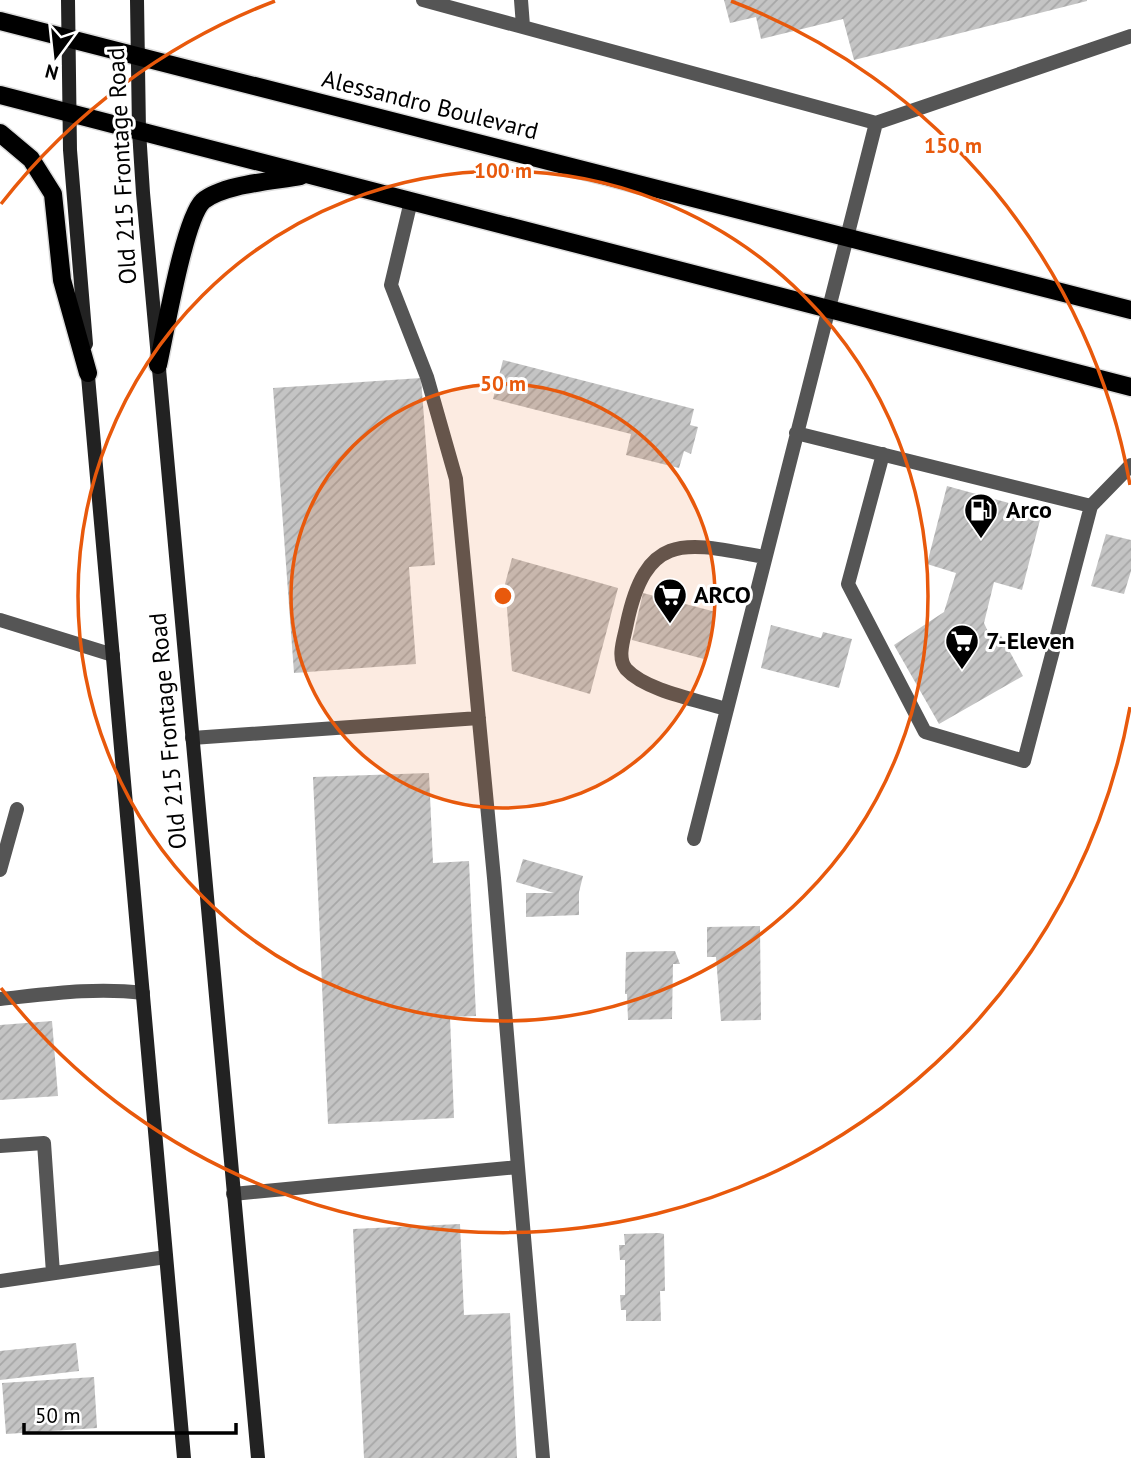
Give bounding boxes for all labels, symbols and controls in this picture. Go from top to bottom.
north arrow [21,21,91,91]
street label: Old 215 Frontage Road [100,47,143,285]
text: N [42,59,61,86]
street label: Alessandro Boulevard [319,63,542,146]
text: 150 m [924,132,982,159]
text: 100 m [474,157,532,184]
text: 50 m [480,370,526,397]
fuel station icon: Arco [962,491,1000,540]
place label: Arco [1006,494,1052,525]
supermarket icon: ARCO [651,576,689,625]
place label: ARCO [694,579,751,610]
centre of rings [491,584,515,608]
street label: Old 215 Frontage Road [142,611,193,851]
supermarket icon: 7-Eleven [943,622,981,671]
place label: 7-Eleven [986,625,1075,656]
scale bar [24,1392,236,1436]
text: 50 m [35,1402,81,1429]

